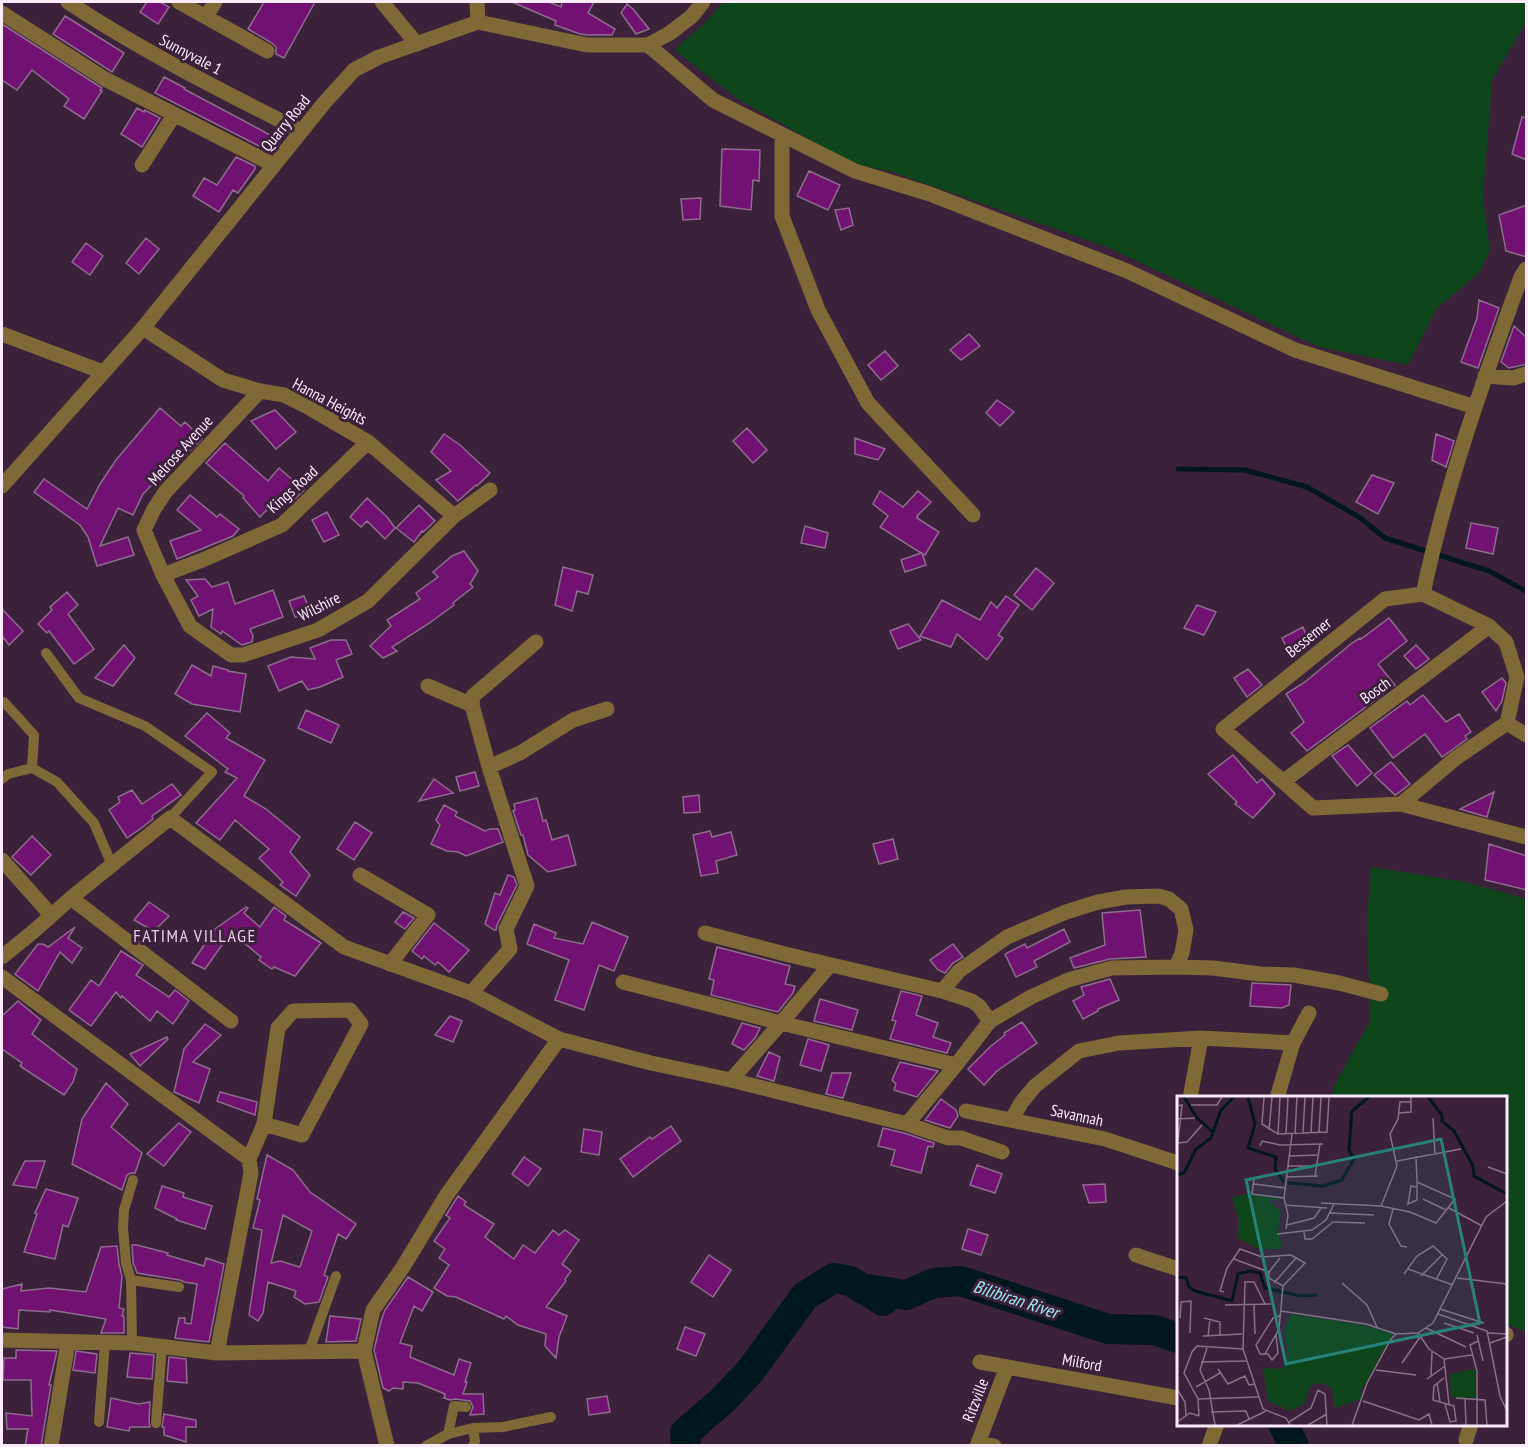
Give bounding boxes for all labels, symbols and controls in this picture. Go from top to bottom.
street label: Sunnyvale 1 [156,29,226,79]
street label: Quarry Road [256,91,314,155]
street label: Hanna Heights [289,373,371,429]
street label: Melrose Avenue [143,411,217,489]
street label: Kings Road [262,461,322,517]
street label: Wilshire [294,587,344,625]
street label: Bessemer [1281,612,1335,661]
street label: Bosch [1356,672,1394,708]
district label: FATIMA VILLAGE [133,924,257,947]
inset map [1177,1096,1507,1426]
street label: Savannah [1049,1100,1105,1130]
water label: Bilibiran River [971,1274,1064,1324]
street label: Milford [1061,1349,1103,1375]
street label: Ritzville [958,1375,992,1425]

